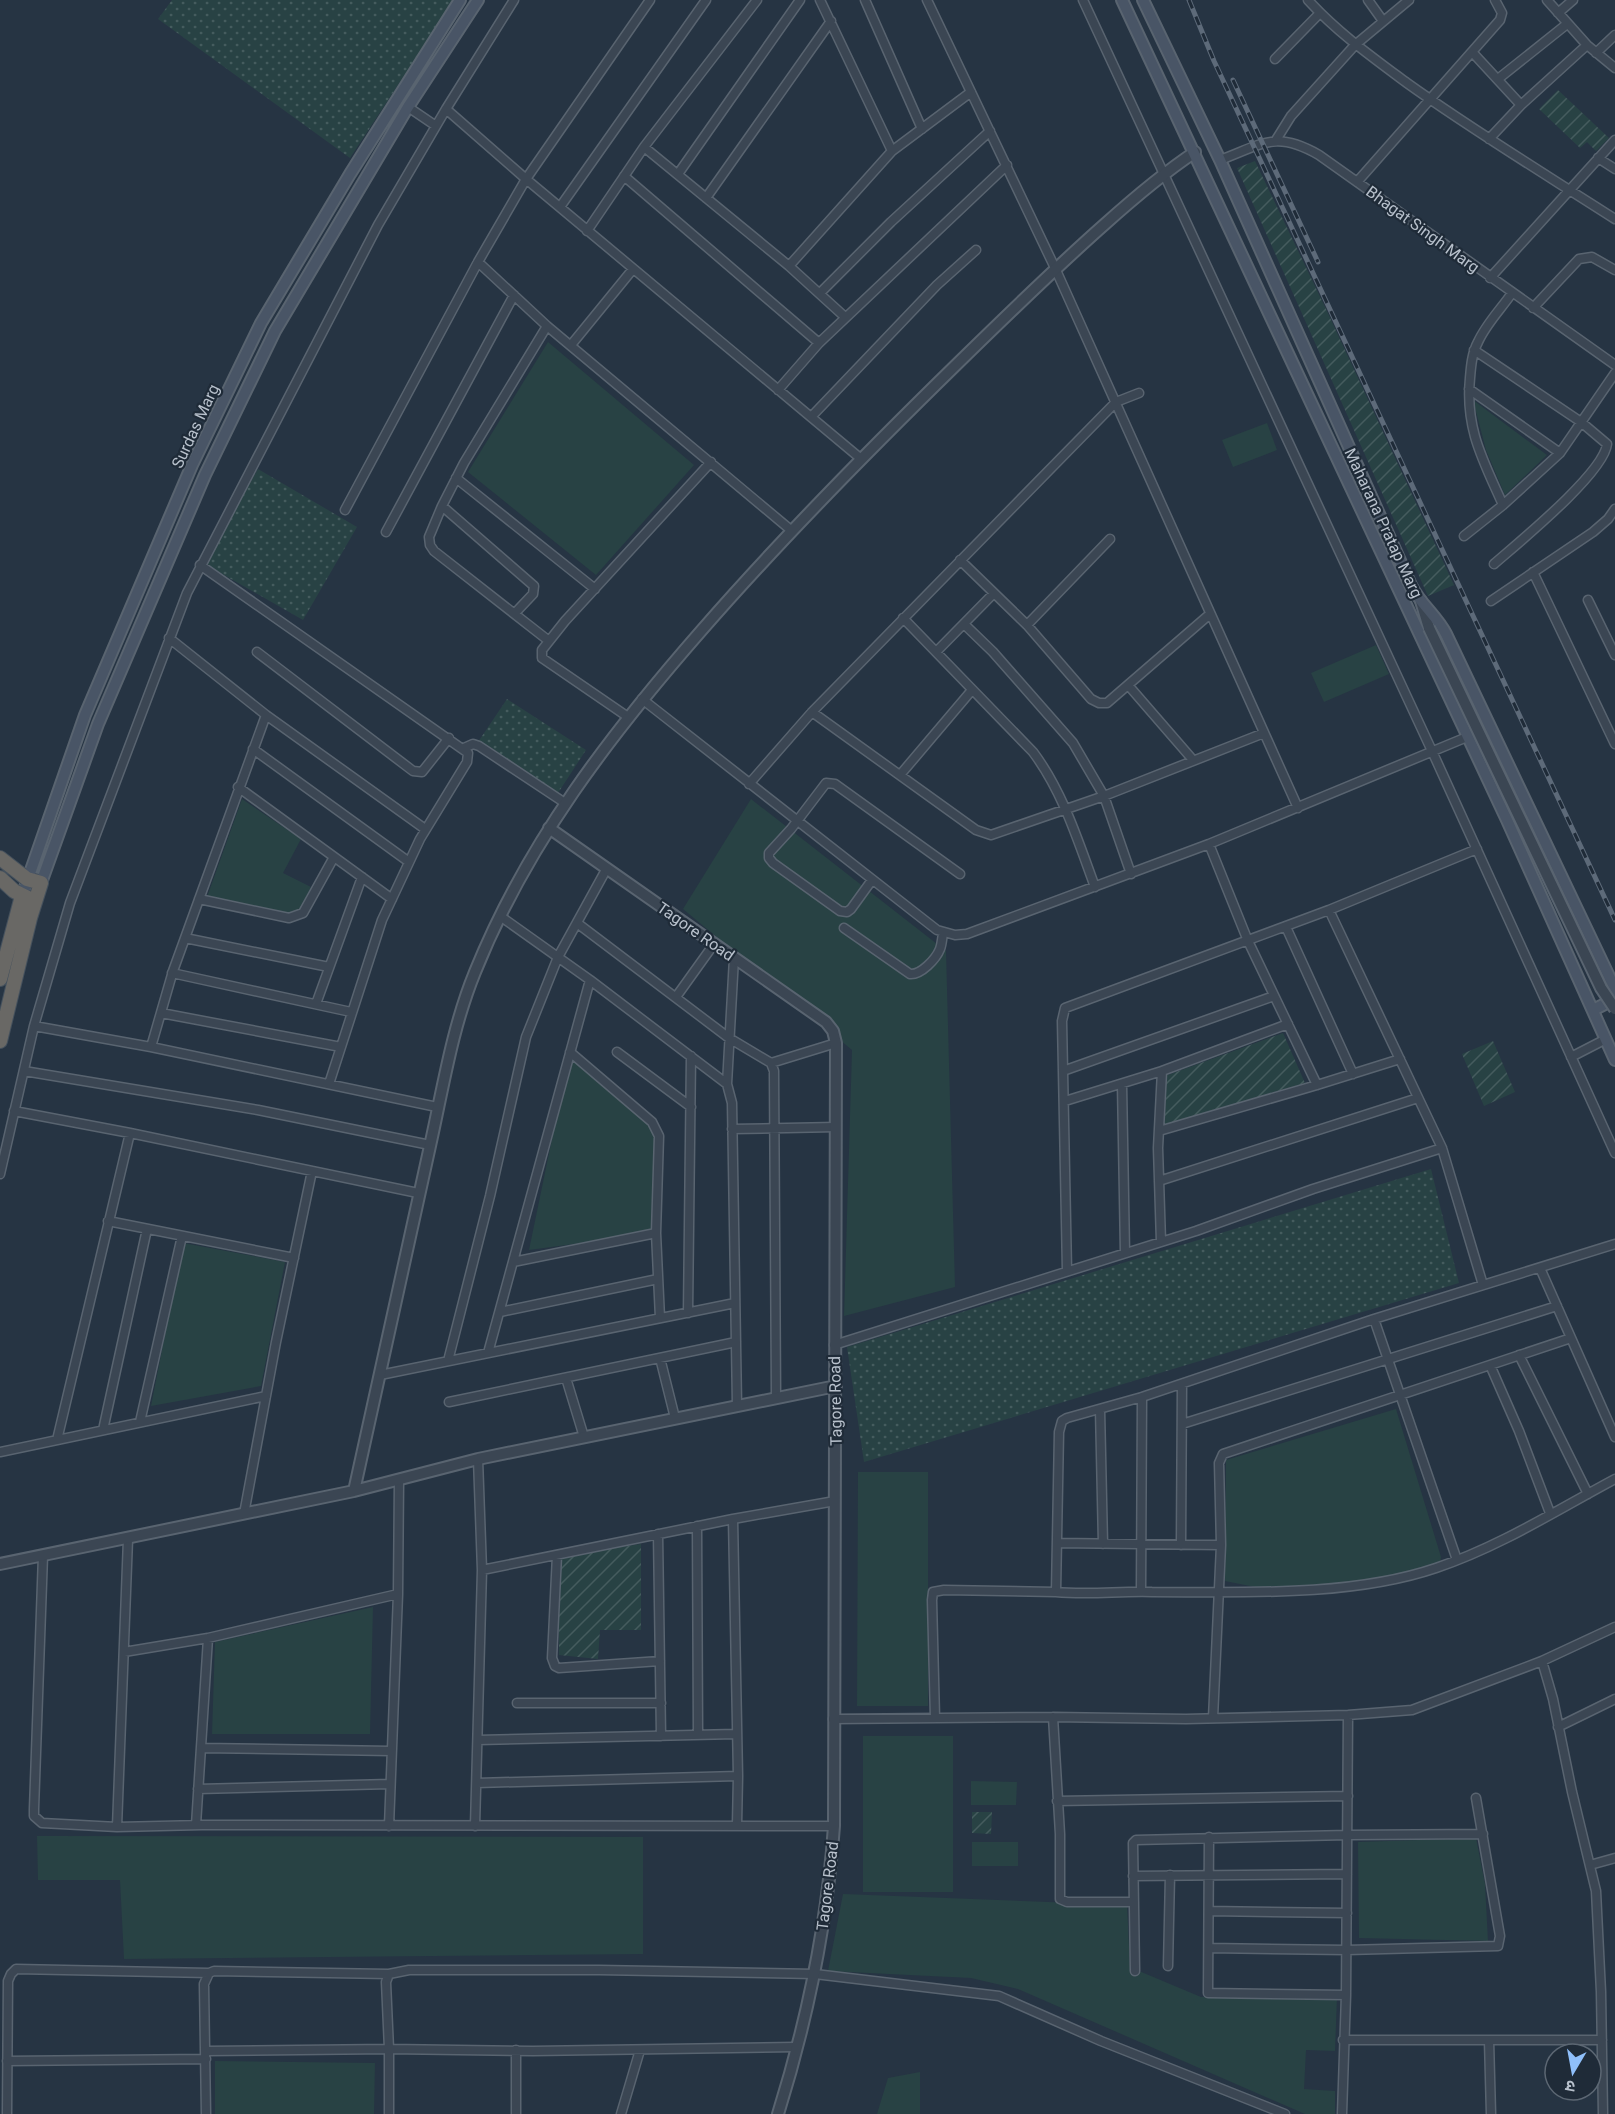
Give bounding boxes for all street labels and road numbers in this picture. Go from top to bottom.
street label: Bhagat Singh Marg [1362,182,1483,277]
street label: Surdas Marg [168,381,223,471]
street label: Maharana Pratap Marg [1340,445,1427,601]
street label: Tagore Road [653,898,738,965]
street label: Tagore Road [825,1356,846,1446]
street label: Tagore Road [813,1840,842,1932]

